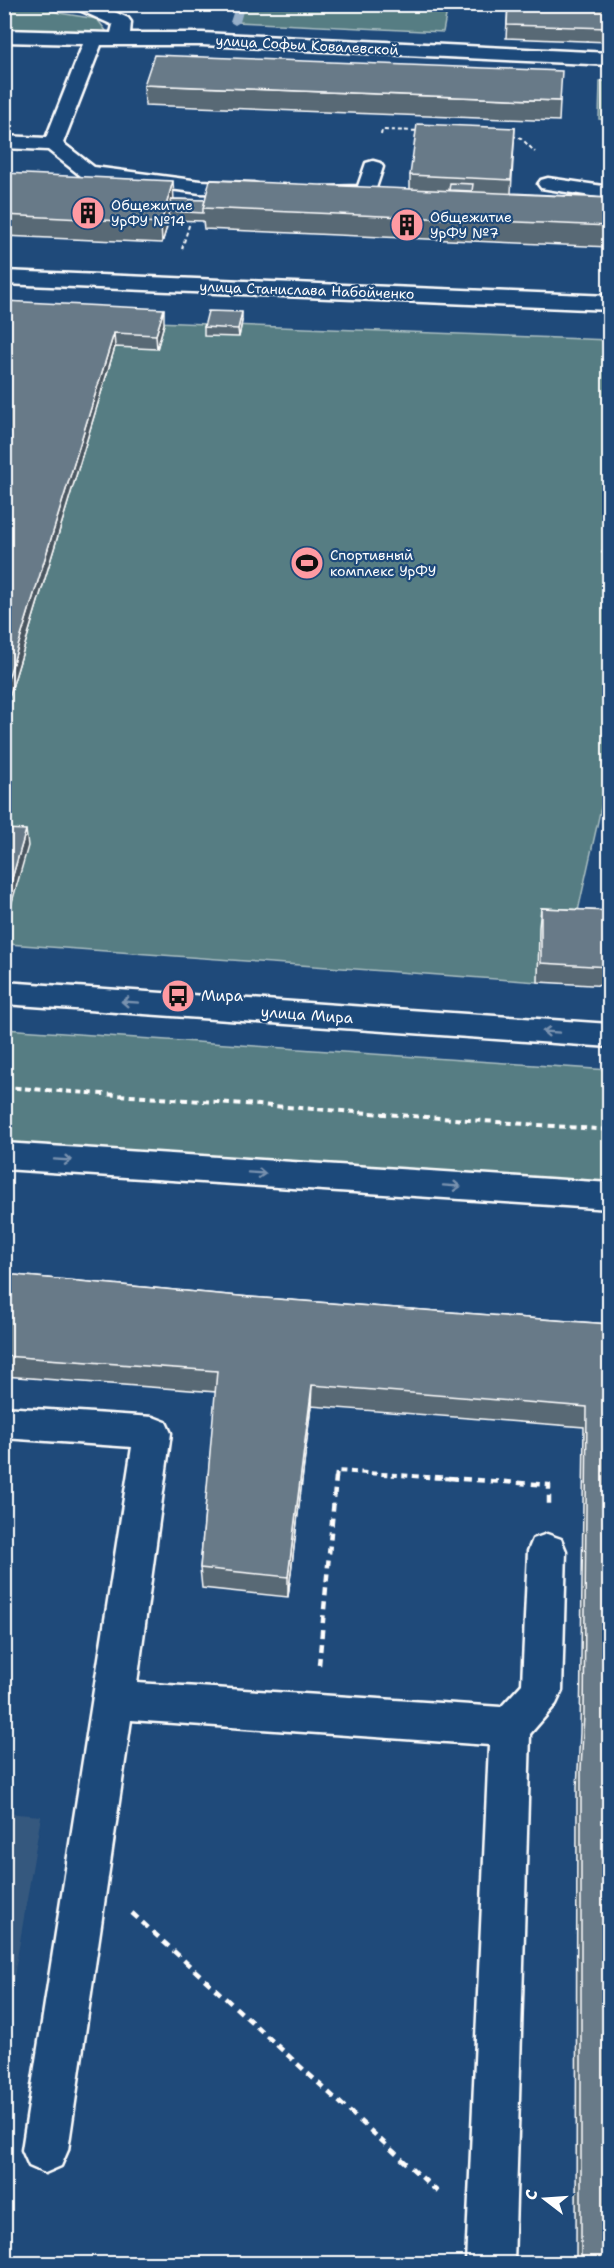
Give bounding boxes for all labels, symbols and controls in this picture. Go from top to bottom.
street label: улица Софьи Ковалевской [215,31,399,59]
building icon: Общежитие УрФУ №14 [70,195,106,231]
place label: Общежитие УрФУ №14 [111,196,193,230]
building icon: Общежитие УрФУ №7 [389,207,425,243]
place label: Общежитие УрФУ №7 [430,208,512,242]
street label: улица Станислава Набойченко [199,277,415,303]
sports icon: Спортивный комплекс УрФУ [289,545,325,581]
place label: Спортивный комплекс УрФУ [330,546,436,580]
bus stop icon: Мира [160,978,196,1014]
place label: Мира [201,986,244,1006]
one-way arrow [121,996,140,1007]
street label: улица Мира [260,1002,354,1028]
one-way arrow [542,1026,562,1037]
one-way arrow [52,1155,72,1166]
one-way arrow [247,1168,267,1179]
one-way arrow [442,1181,462,1192]
north arrow [515,2169,575,2229]
text: С [520,2187,543,2203]

